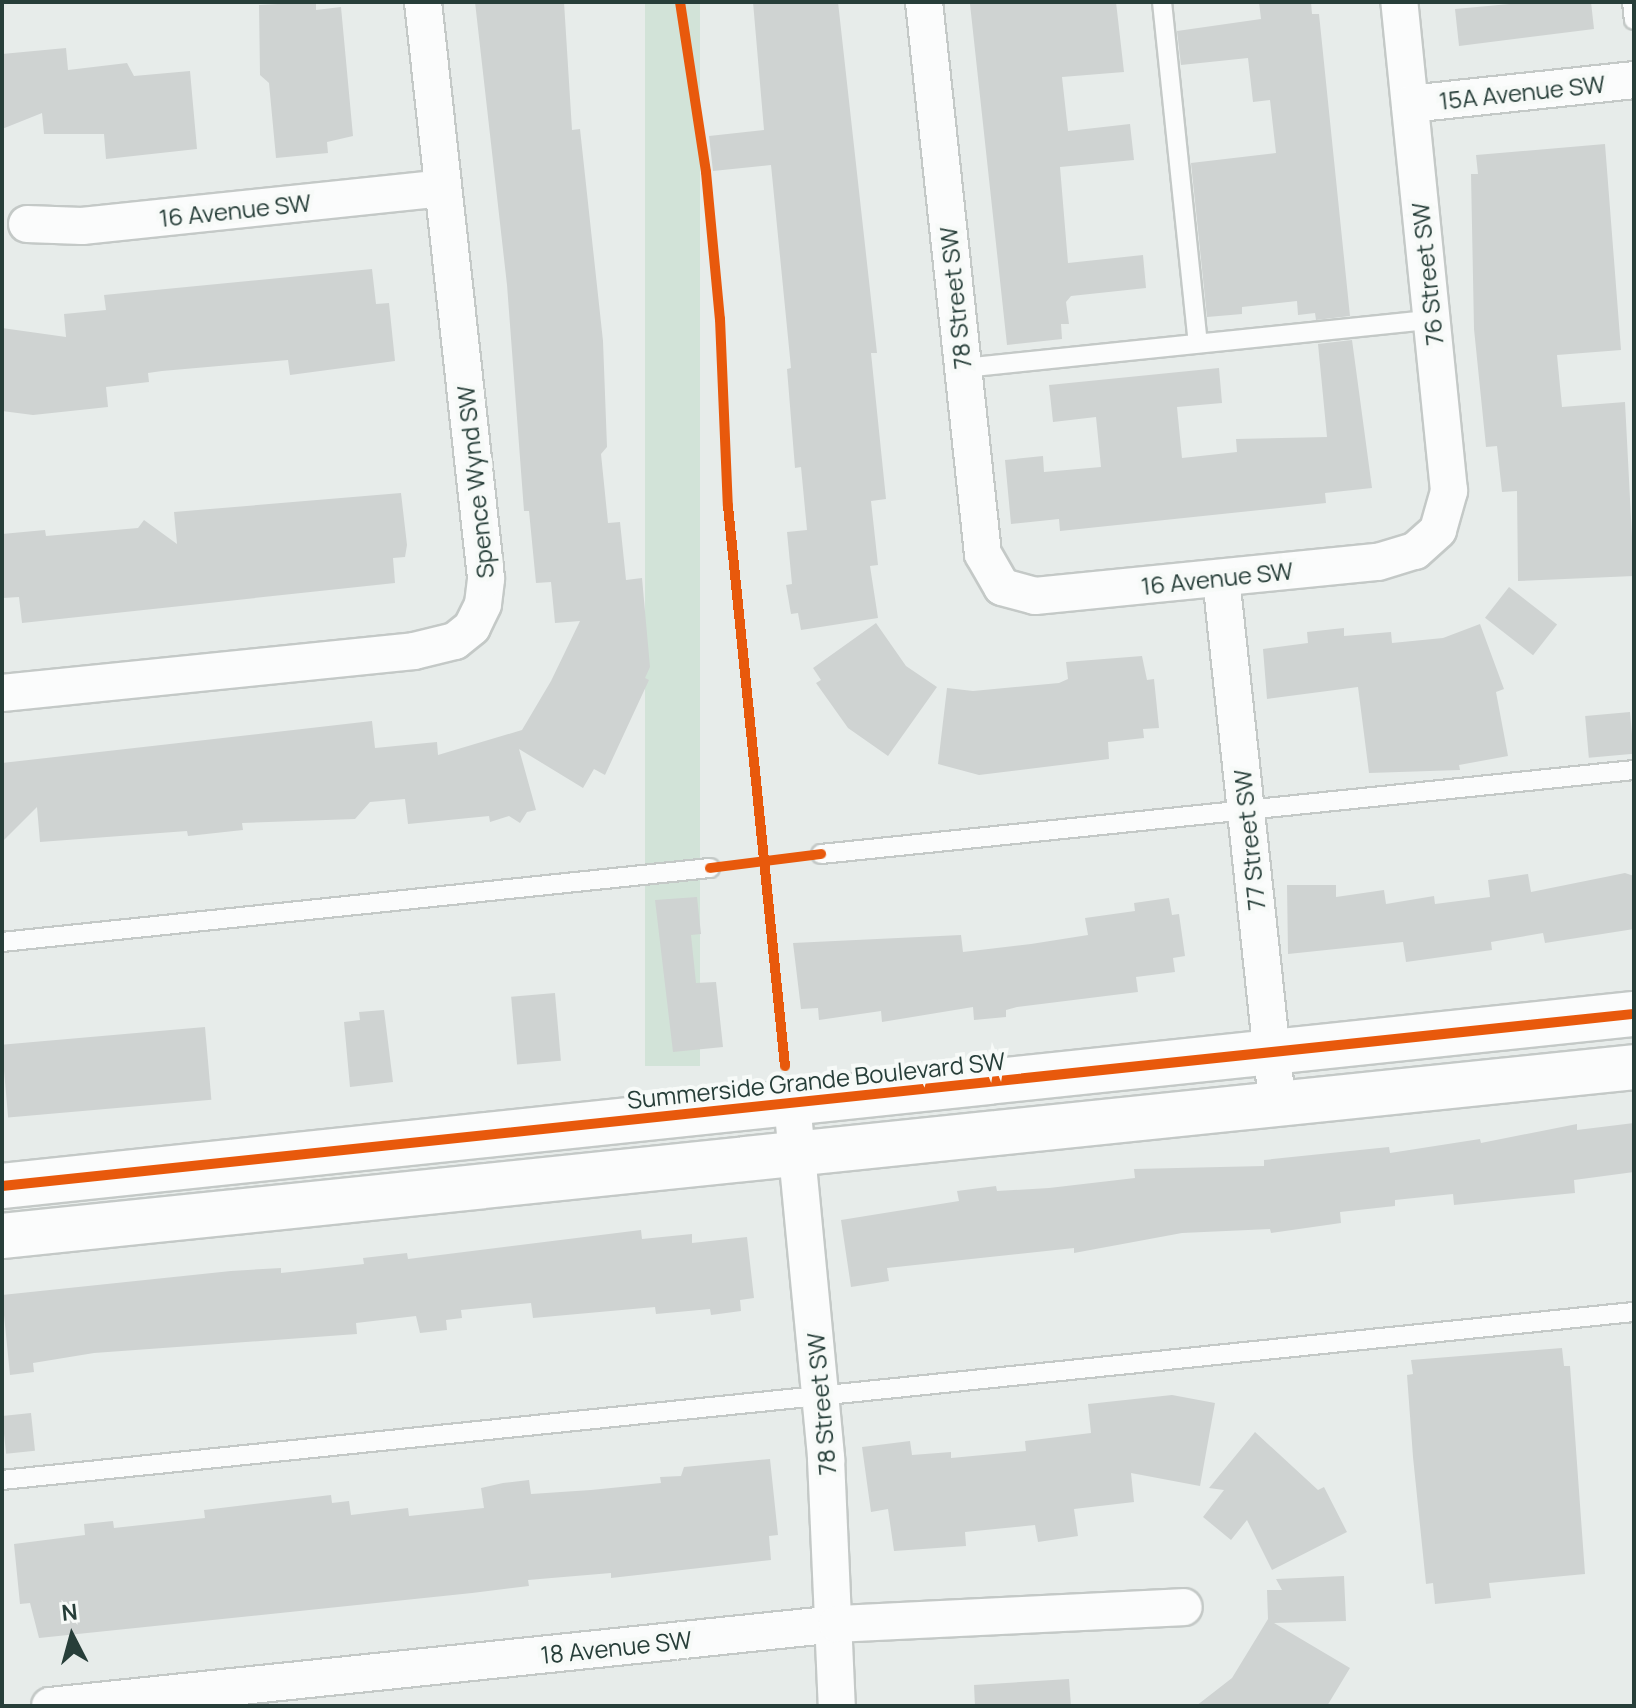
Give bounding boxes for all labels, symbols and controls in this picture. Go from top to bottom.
street label: 15A Avenue SW [1437,69,1607,115]
street label: 16 Avenue SW [158,188,312,232]
street label: 76 Street SW [1405,201,1449,347]
street label: 78 Street SW [933,225,977,371]
street label: Spence Wynd SW [451,384,499,580]
street label: 16 Avenue SW [1140,556,1294,600]
street label: 77 Street SW [1227,768,1271,912]
street label: Summerside Grande Boulevard SW [625,1046,1007,1114]
street label: 78 Street SW [800,1332,842,1476]
north arrow [32,1596,112,1676]
text: N [60,1596,79,1628]
street label: 18 Avenue SW [539,1625,693,1669]

